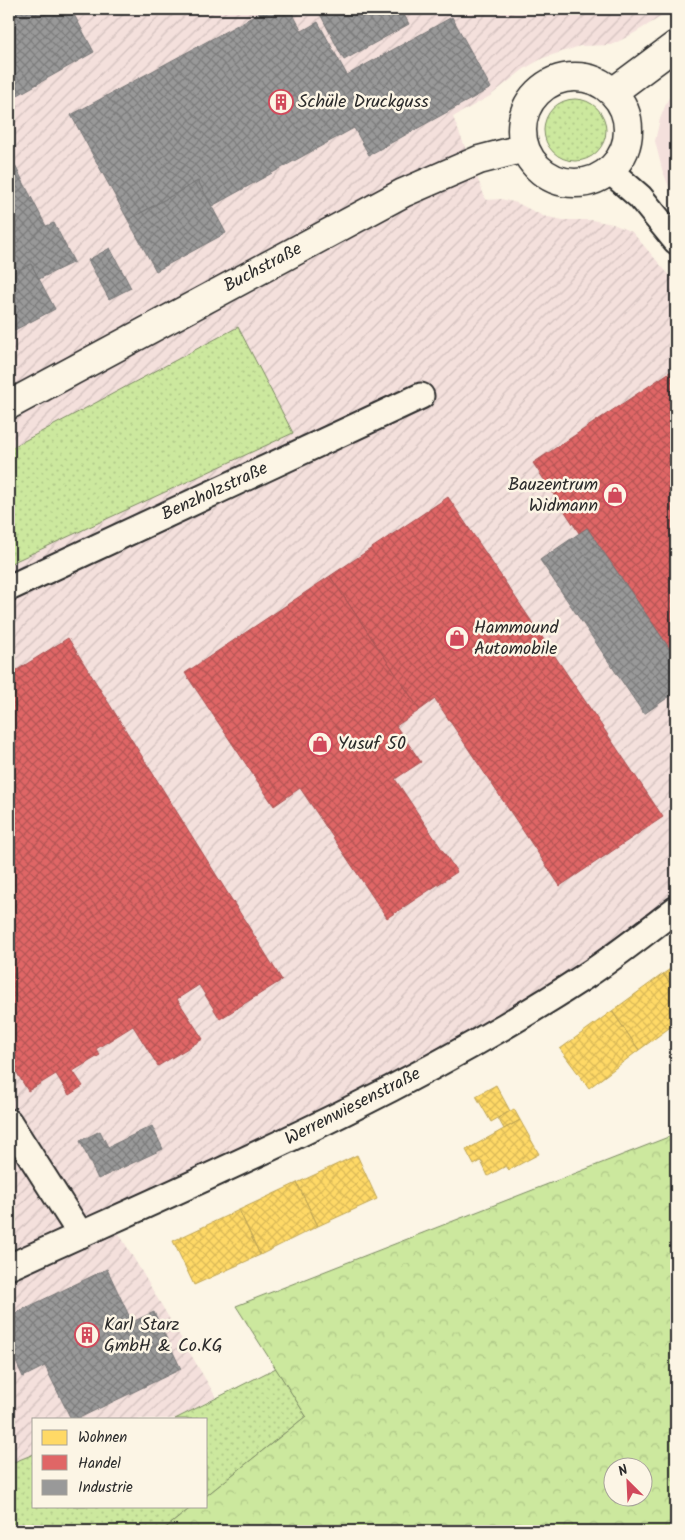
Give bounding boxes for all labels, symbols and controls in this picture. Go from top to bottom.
place label: Schüle Druckguss [298,88,429,117]
building icon: Schüle Druckguss [268,89,294,115]
street label: Buchstraße [218,235,308,301]
street label: Benzholzstraße [157,455,273,529]
place label: Bauzentrum Widmann [508,471,598,521]
shop icon: Bauzentrum Widmann [602,482,628,508]
place label: Hammound Automobile [474,614,560,664]
shop icon: Hammound Automobile [444,625,470,651]
place label: Yusuf 50 [338,730,406,759]
shop icon: Yusuf 50 [307,731,333,757]
street label: Werrenwiesenstraße [280,1060,426,1154]
place label: Karl Starz GmbH & Co.KG [104,1311,223,1361]
building icon: Karl Starz GmbH & Co.KG [74,1322,100,1348]
legend [32,1418,208,1508]
text: Wohnen [78,1426,127,1450]
text: Handel [78,1452,121,1476]
north arrow [602,1458,652,1508]
text: N [615,1459,632,1483]
text: Industrie [78,1476,133,1500]

